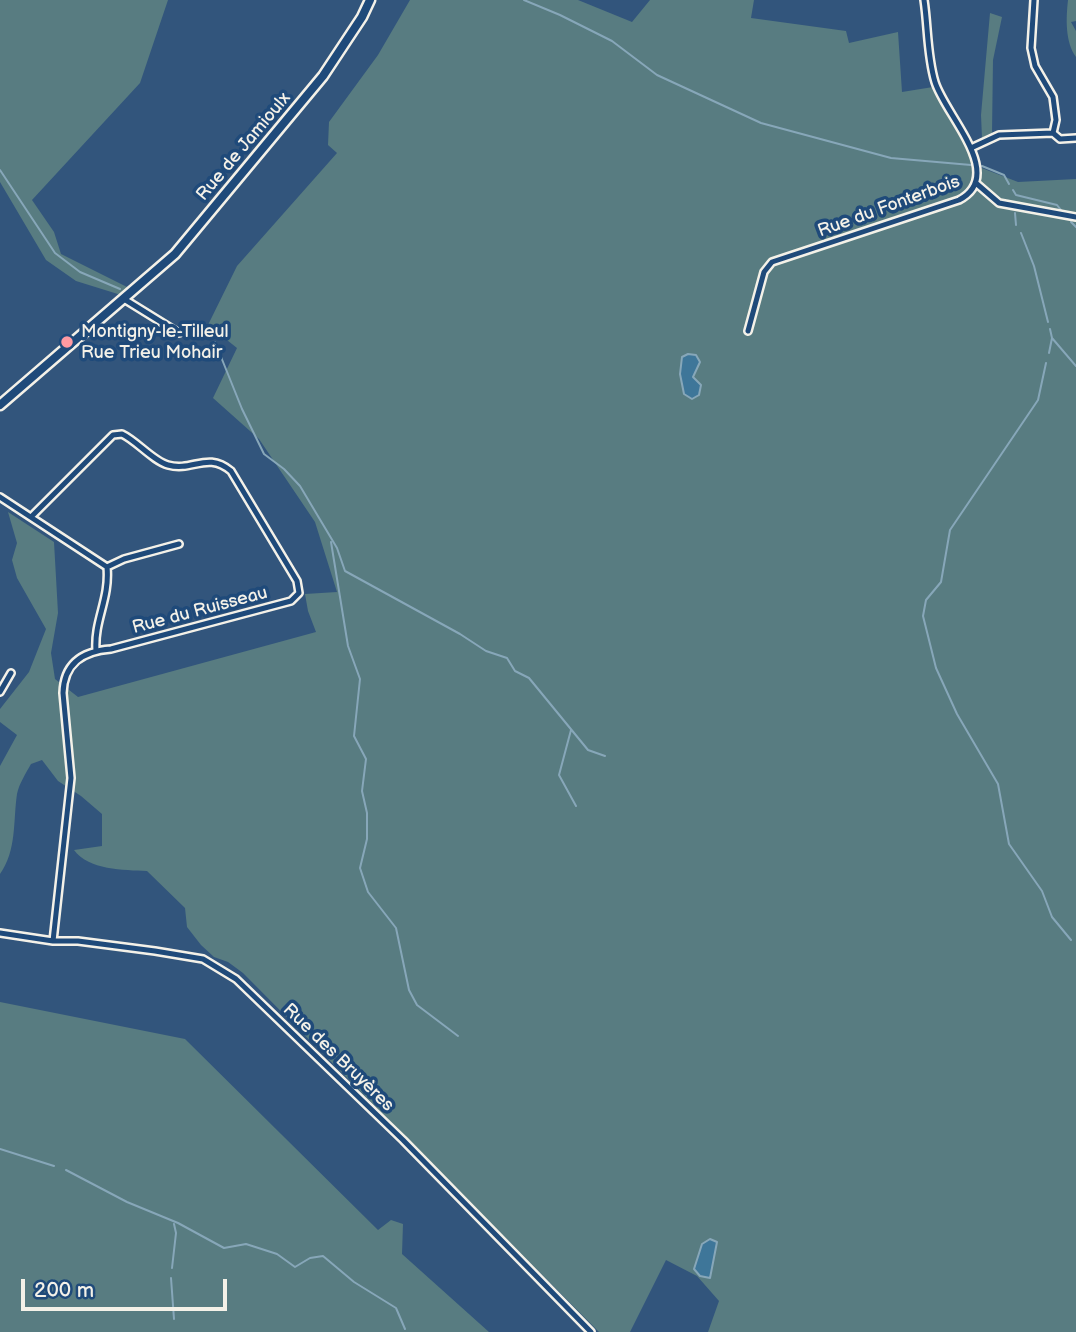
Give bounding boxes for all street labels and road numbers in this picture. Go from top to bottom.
street label: Rue de Jamioulx [192,88,296,206]
street label: Rue du Fonterbois [815,171,963,243]
street label: Rue du Ruisseau [130,583,270,639]
street label: Rue des Bruyères [278,999,398,1117]

